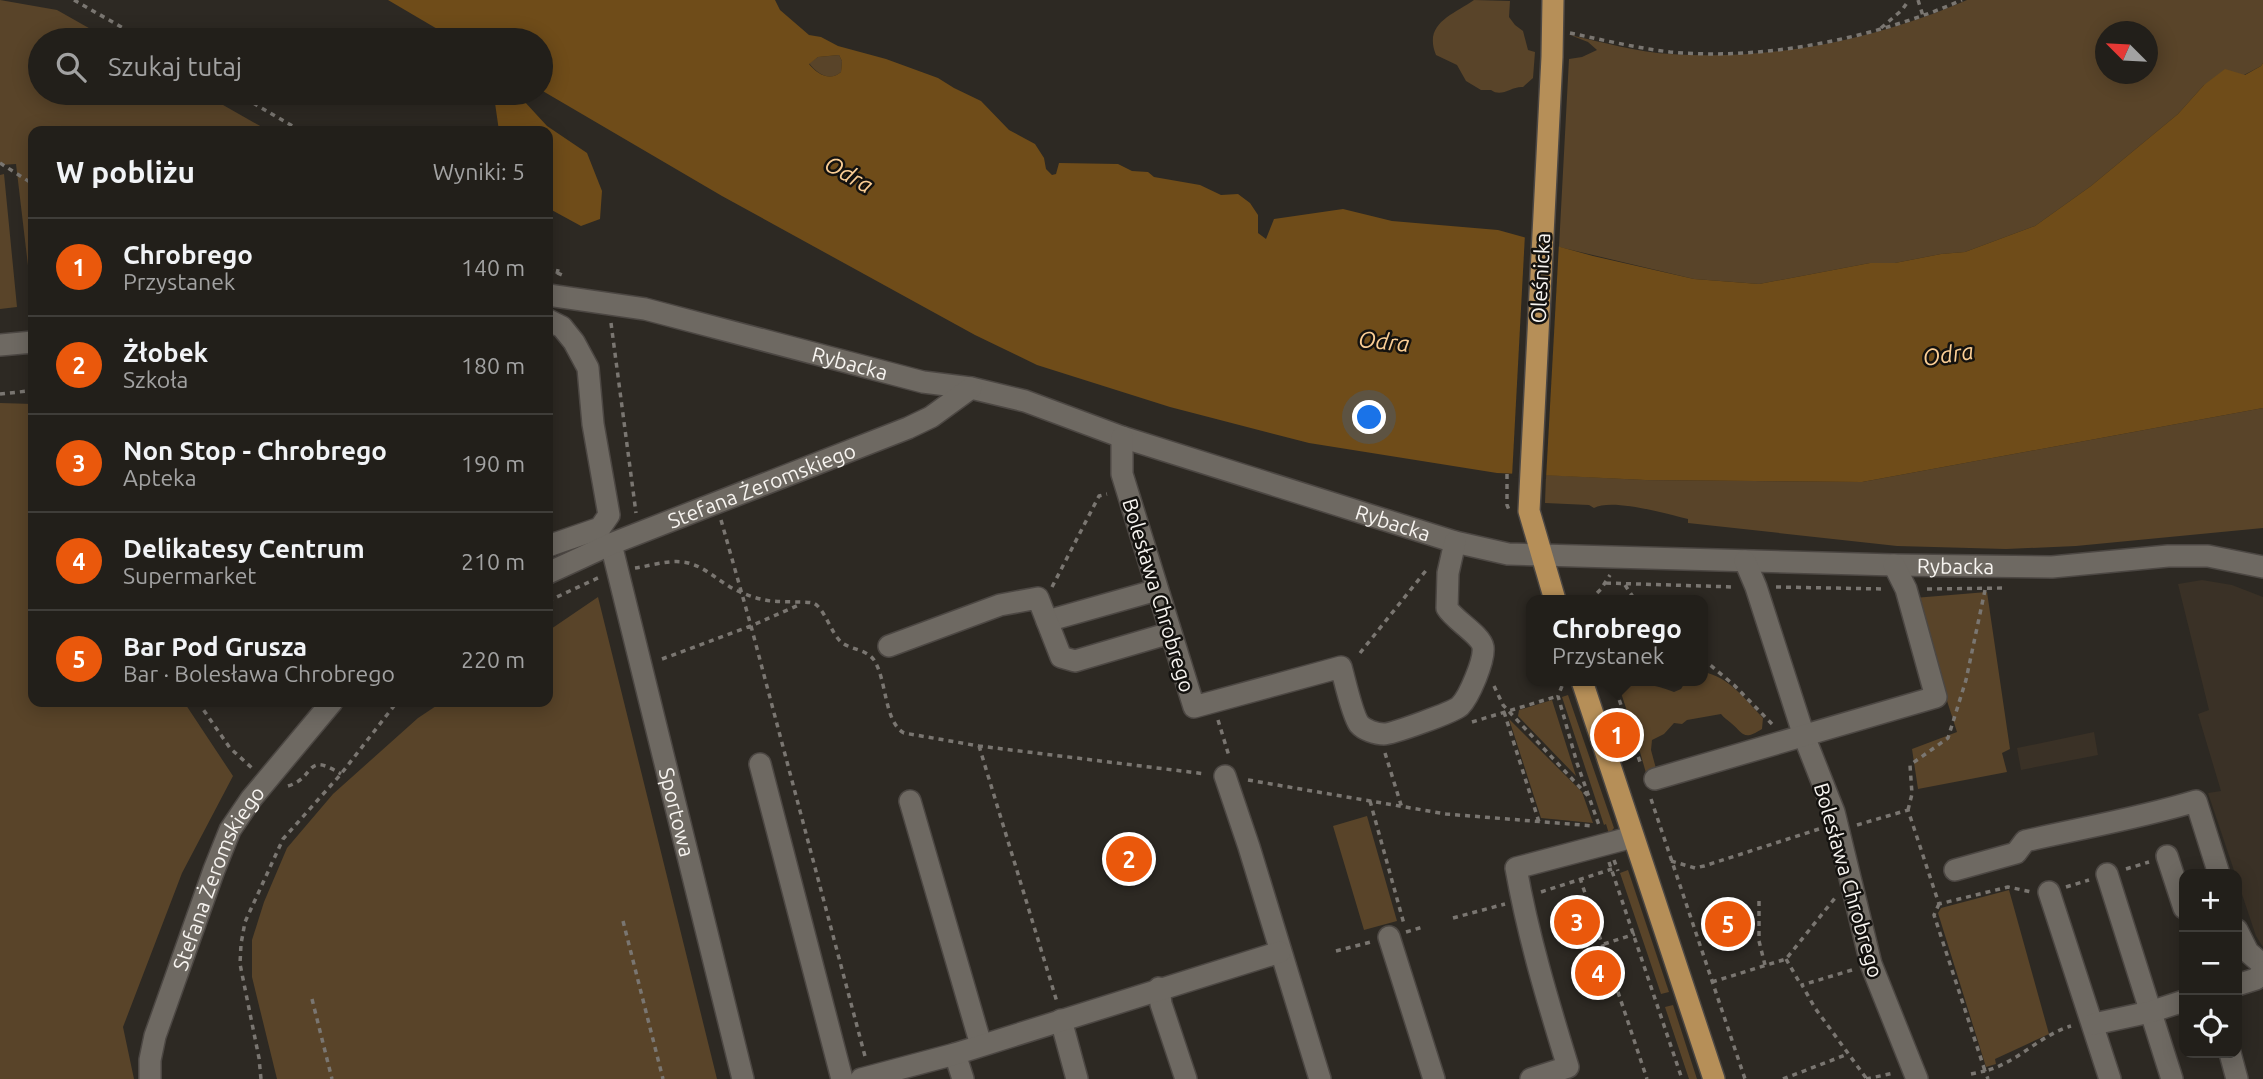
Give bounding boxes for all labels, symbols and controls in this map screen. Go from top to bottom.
north arrow [2095,21,2158,84]
search box [28,28,553,105]
icon: search [52,48,90,86]
text: Szukaj tutaj [108,52,242,81]
water label: Odra [821,150,877,198]
text: W pobliżu [56,155,195,189]
text: Wyniki: 5 [433,159,525,184]
street label: Oleśnicka [1526,232,1554,324]
text: Chrobrego [123,240,253,269]
text: 1 [73,255,85,280]
text: 140 m [461,255,525,280]
text: Przystanek [123,269,235,294]
water label: Odra [1357,326,1411,356]
text: Żłobek [123,338,208,367]
water label: Odra [1921,338,1975,370]
street label: Rybacka [810,341,891,384]
text: 2 [73,353,85,378]
text: 180 m [461,353,525,378]
text: Szkoła [123,367,188,392]
your location [1352,400,1386,434]
text: Non Stop - Chrobrego [123,436,387,465]
street label: Stefana Żeromskiego [664,438,859,533]
text: 3 [73,451,85,476]
text: 190 m [461,451,525,476]
text: Apteka [123,465,197,490]
street label: Bolesława Chrobrego [1118,495,1200,695]
street label: Rybacka [1352,499,1434,546]
text: Delikatesy Centrum [123,534,365,563]
text: 4 [73,549,85,574]
text: 210 m [461,549,525,574]
street label: Rybacka [1917,553,1994,578]
text: Supermarket [123,563,256,588]
popup [1526,595,1708,686]
text: Chrobrego [1552,614,1682,643]
text: Bar Pod Grusza [123,632,307,661]
text: Przystanek [1552,643,1664,668]
text: 5 [73,647,85,672]
text: 220 m [461,647,525,672]
text: Bar · Bolesława Chrobrego [123,661,395,686]
pin: 1 [1594,709,1640,761]
street label: Sportowa [655,765,700,859]
street label: Bolesława Chrobrego [1810,780,1888,980]
street label: Stefana Żeromskiego [167,781,269,974]
pin: 2 [1106,833,1152,885]
map controls [2179,869,2242,1058]
button: + [2179,869,2242,932]
pin: 3 [1554,896,1600,948]
pin: 5 [1705,898,1751,950]
button: − [2179,932,2242,995]
pin: 4 [1575,947,1621,999]
button: locate [2179,995,2242,1058]

